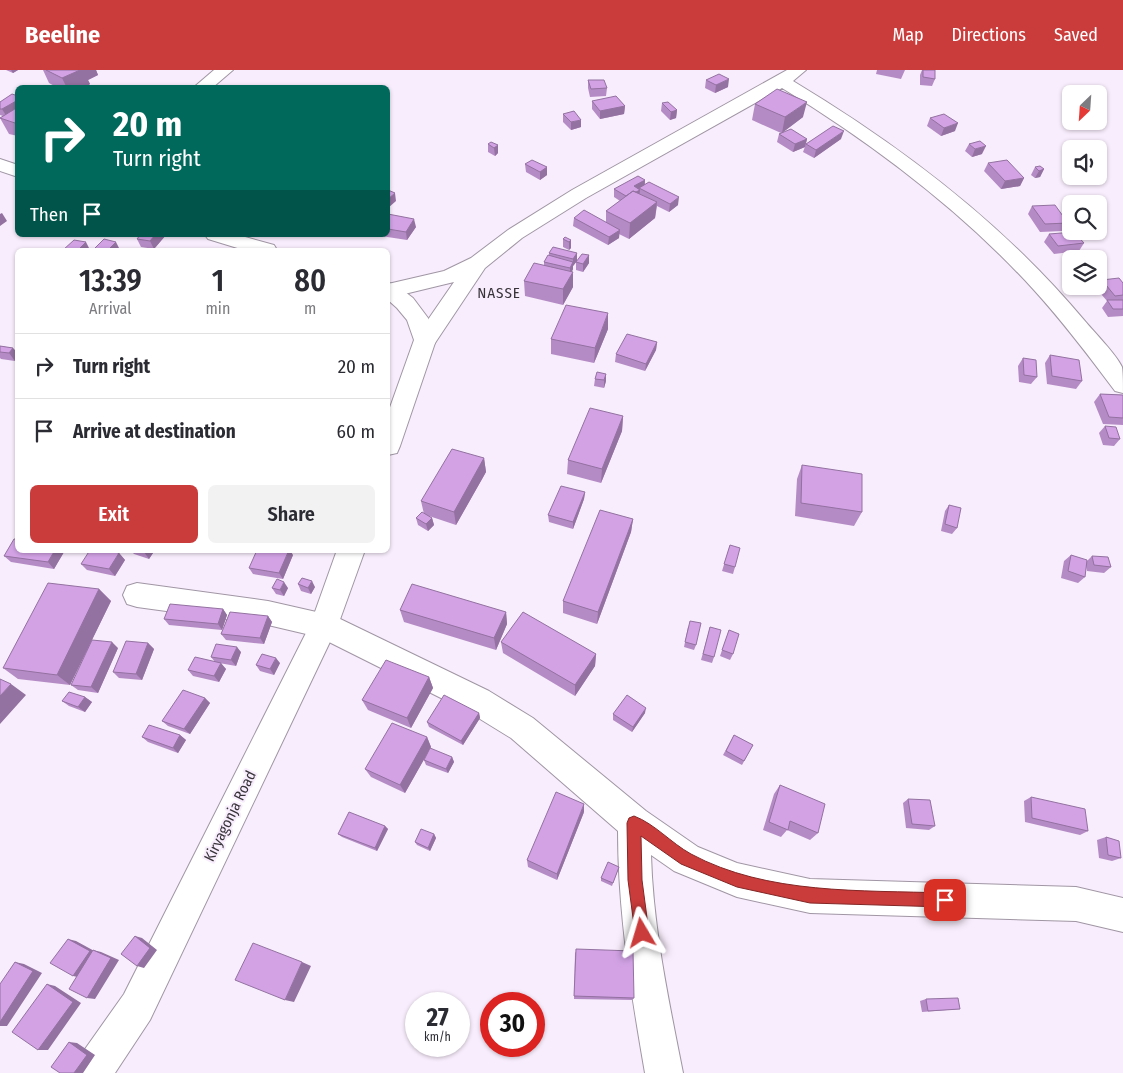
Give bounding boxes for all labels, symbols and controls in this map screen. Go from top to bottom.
text: Beeline [25,21,100,49]
text: Map [892,24,924,46]
text: Directions [952,24,1026,46]
text: Saved [1054,24,1098,46]
north arrow [1062,85,1108,130]
map controls [1062,85,1107,295]
text: 20 m [113,103,182,145]
icon: right [30,105,95,170]
button: sound [1062,140,1107,185]
text: Turn right [113,145,201,172]
button: search [1062,195,1107,240]
icon: arrive [78,200,106,228]
text: Then [30,203,68,226]
button: layers [1062,250,1107,295]
text: 13:39 [79,263,142,299]
text: 1 [212,263,224,299]
text: 80 [294,263,326,299]
district label: NASSE [477,284,521,302]
text: Arrival [89,299,131,318]
text: min [206,299,230,318]
text: m [304,299,316,318]
icon: right [30,352,58,380]
text: Turn right [73,355,150,378]
text: 20 m [338,355,375,378]
icon: arrive [30,417,58,445]
text: Arrive at destination [73,420,236,443]
text: 60 m [337,420,375,443]
button: Exit [30,485,198,543]
button: Share [208,485,375,543]
street label: Kiryagonja Road [200,768,260,864]
pin [924,879,966,921]
icon: arrive [931,886,959,914]
position arrow [615,906,667,958]
speed limit sign: 30 [480,992,545,1057]
text: 27 [426,1003,449,1033]
text: km/h [424,1030,451,1044]

